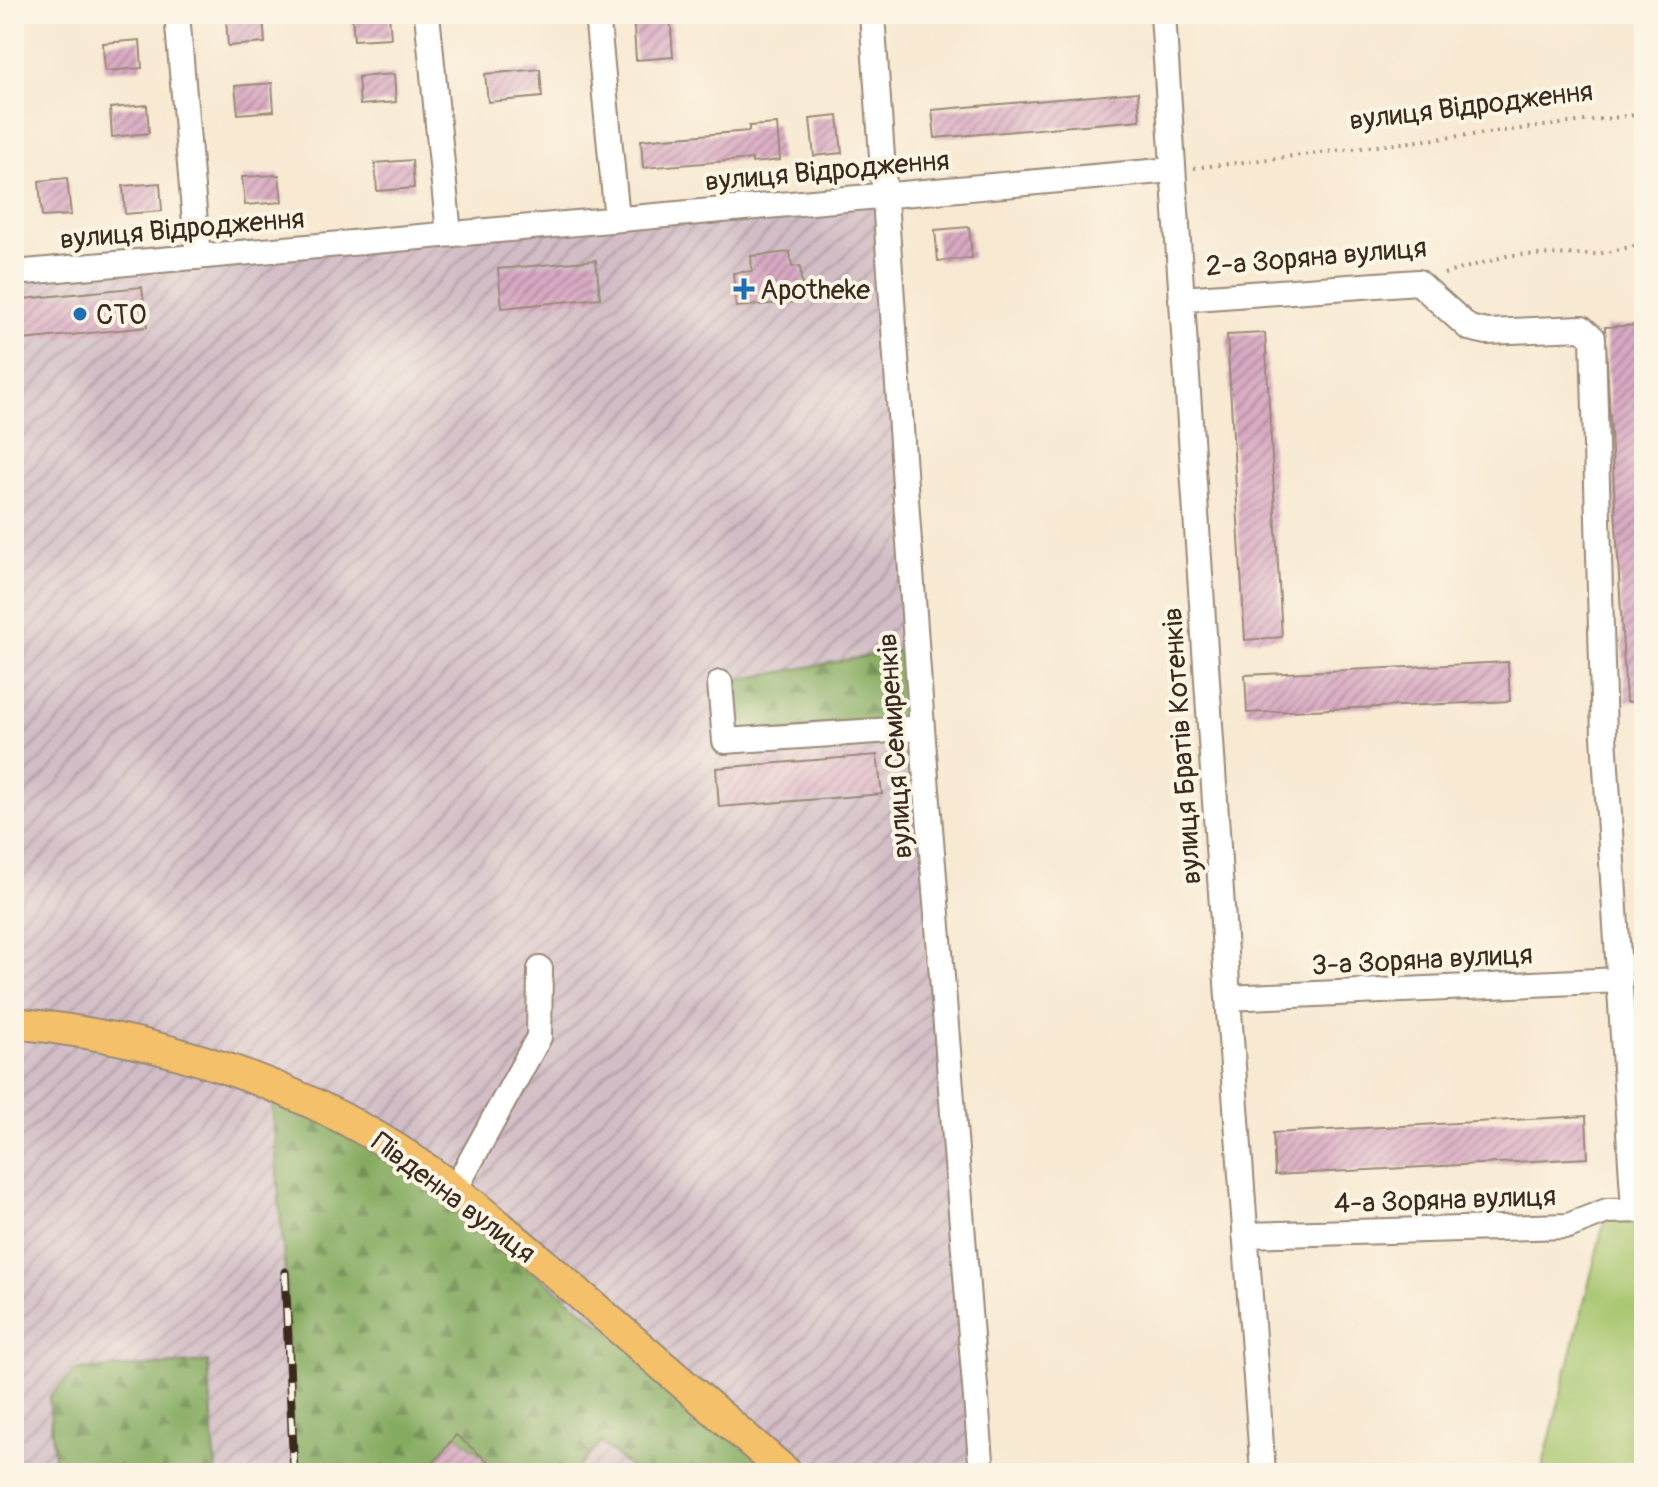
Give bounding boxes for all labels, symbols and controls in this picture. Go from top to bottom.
street label: вулиця Відродження [1347,74,1595,139]
street label: вулиця Відродження [703,143,951,200]
street label: вулиця Відродження [58,201,306,258]
street label: 2-а Зоряна вулиця [1204,230,1428,285]
place label: Apotheke [760,273,870,308]
marker: Apotheke [735,280,753,298]
place label: СТО [96,298,147,333]
marker: СТО [71,305,89,323]
street label: вулиця Братів Котенків [1155,606,1210,886]
street label: вулиця Семиренків [870,632,921,860]
street label: 3-а Зоряна вулиця [1311,937,1534,984]
street label: Південна вулиця [364,1125,542,1271]
street label: 4-а Зоряна вулиця [1333,1179,1557,1222]

